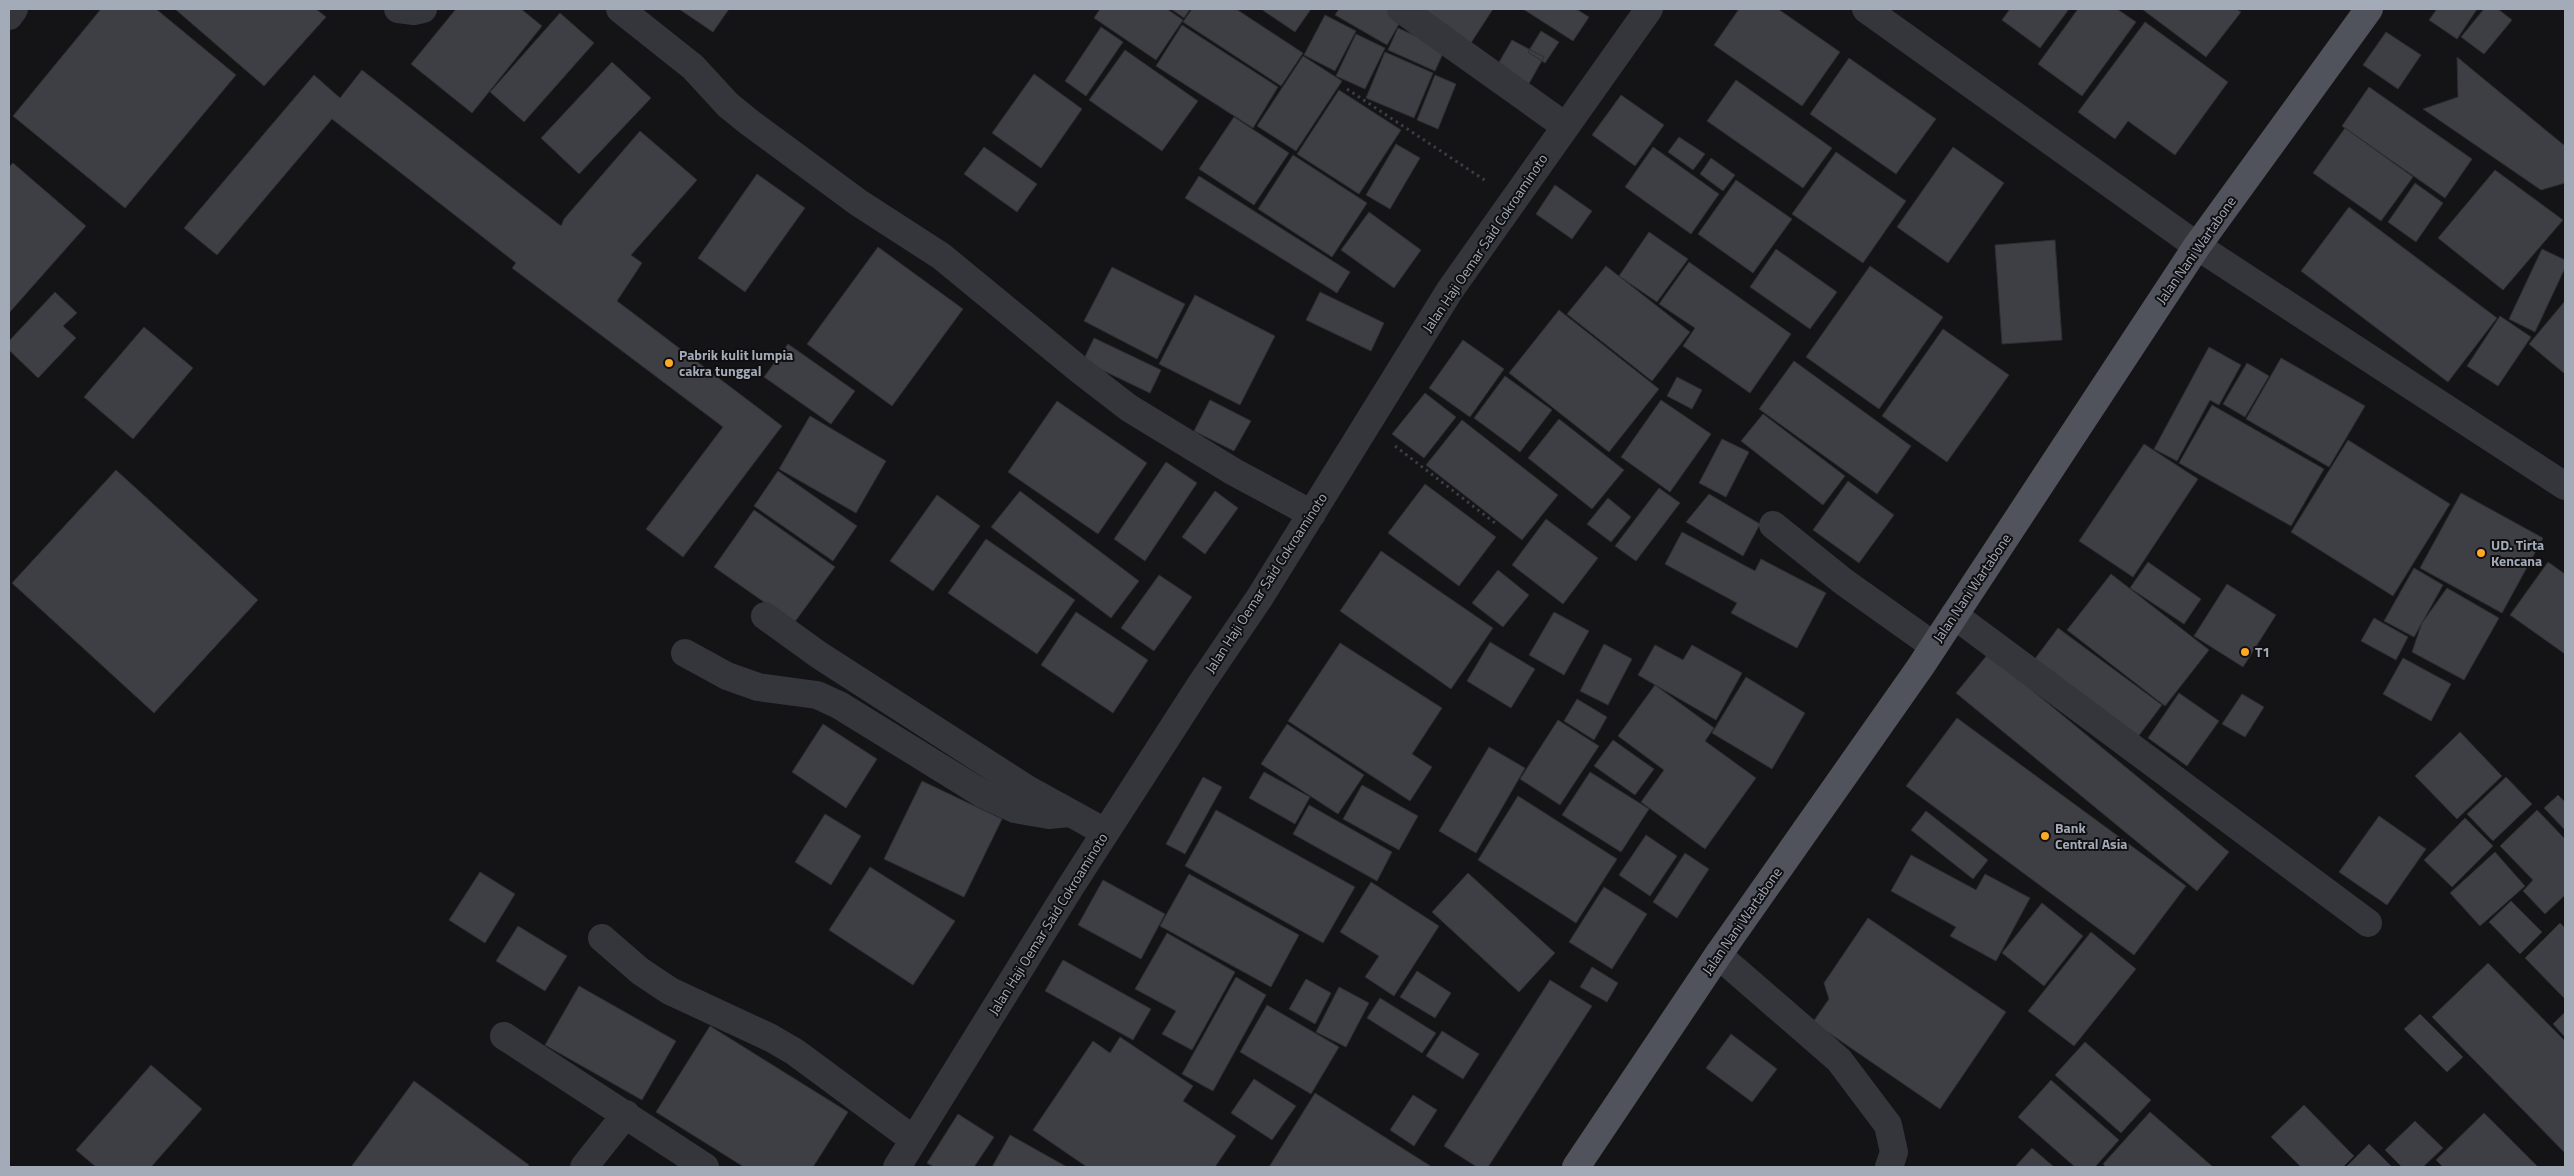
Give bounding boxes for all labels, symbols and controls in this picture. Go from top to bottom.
street label: Jalan Haji Oemar Said Cokroaminoto [1417,149,1552,336]
street label: Jalan Nani Wartabone [2150,192,2241,308]
place label: Pabrik kulit lumpia cakra tunggal [679,344,793,381]
marker: Pabrik kulit lumpia cakra tunggal [663,357,675,369]
street label: Jalan Haji Oemar Said Cokroaminoto [1199,488,1332,677]
street label: Jalan Nani Wartabone [1927,529,2016,646]
place label: UD. Tirta Kencana [2491,534,2544,571]
marker: UD. Tirta Kencana [2475,547,2487,559]
place label: T1 [2255,641,2270,662]
marker: T1 [2239,646,2251,658]
place label: Bank Central Asia [2055,817,2128,854]
street label: Jalan Haji Oemar Said Cokroaminoto [983,829,1112,1019]
marker: Bank Central Asia [2039,830,2051,842]
street label: Jalan Nani Wartabone [1696,863,1787,979]

